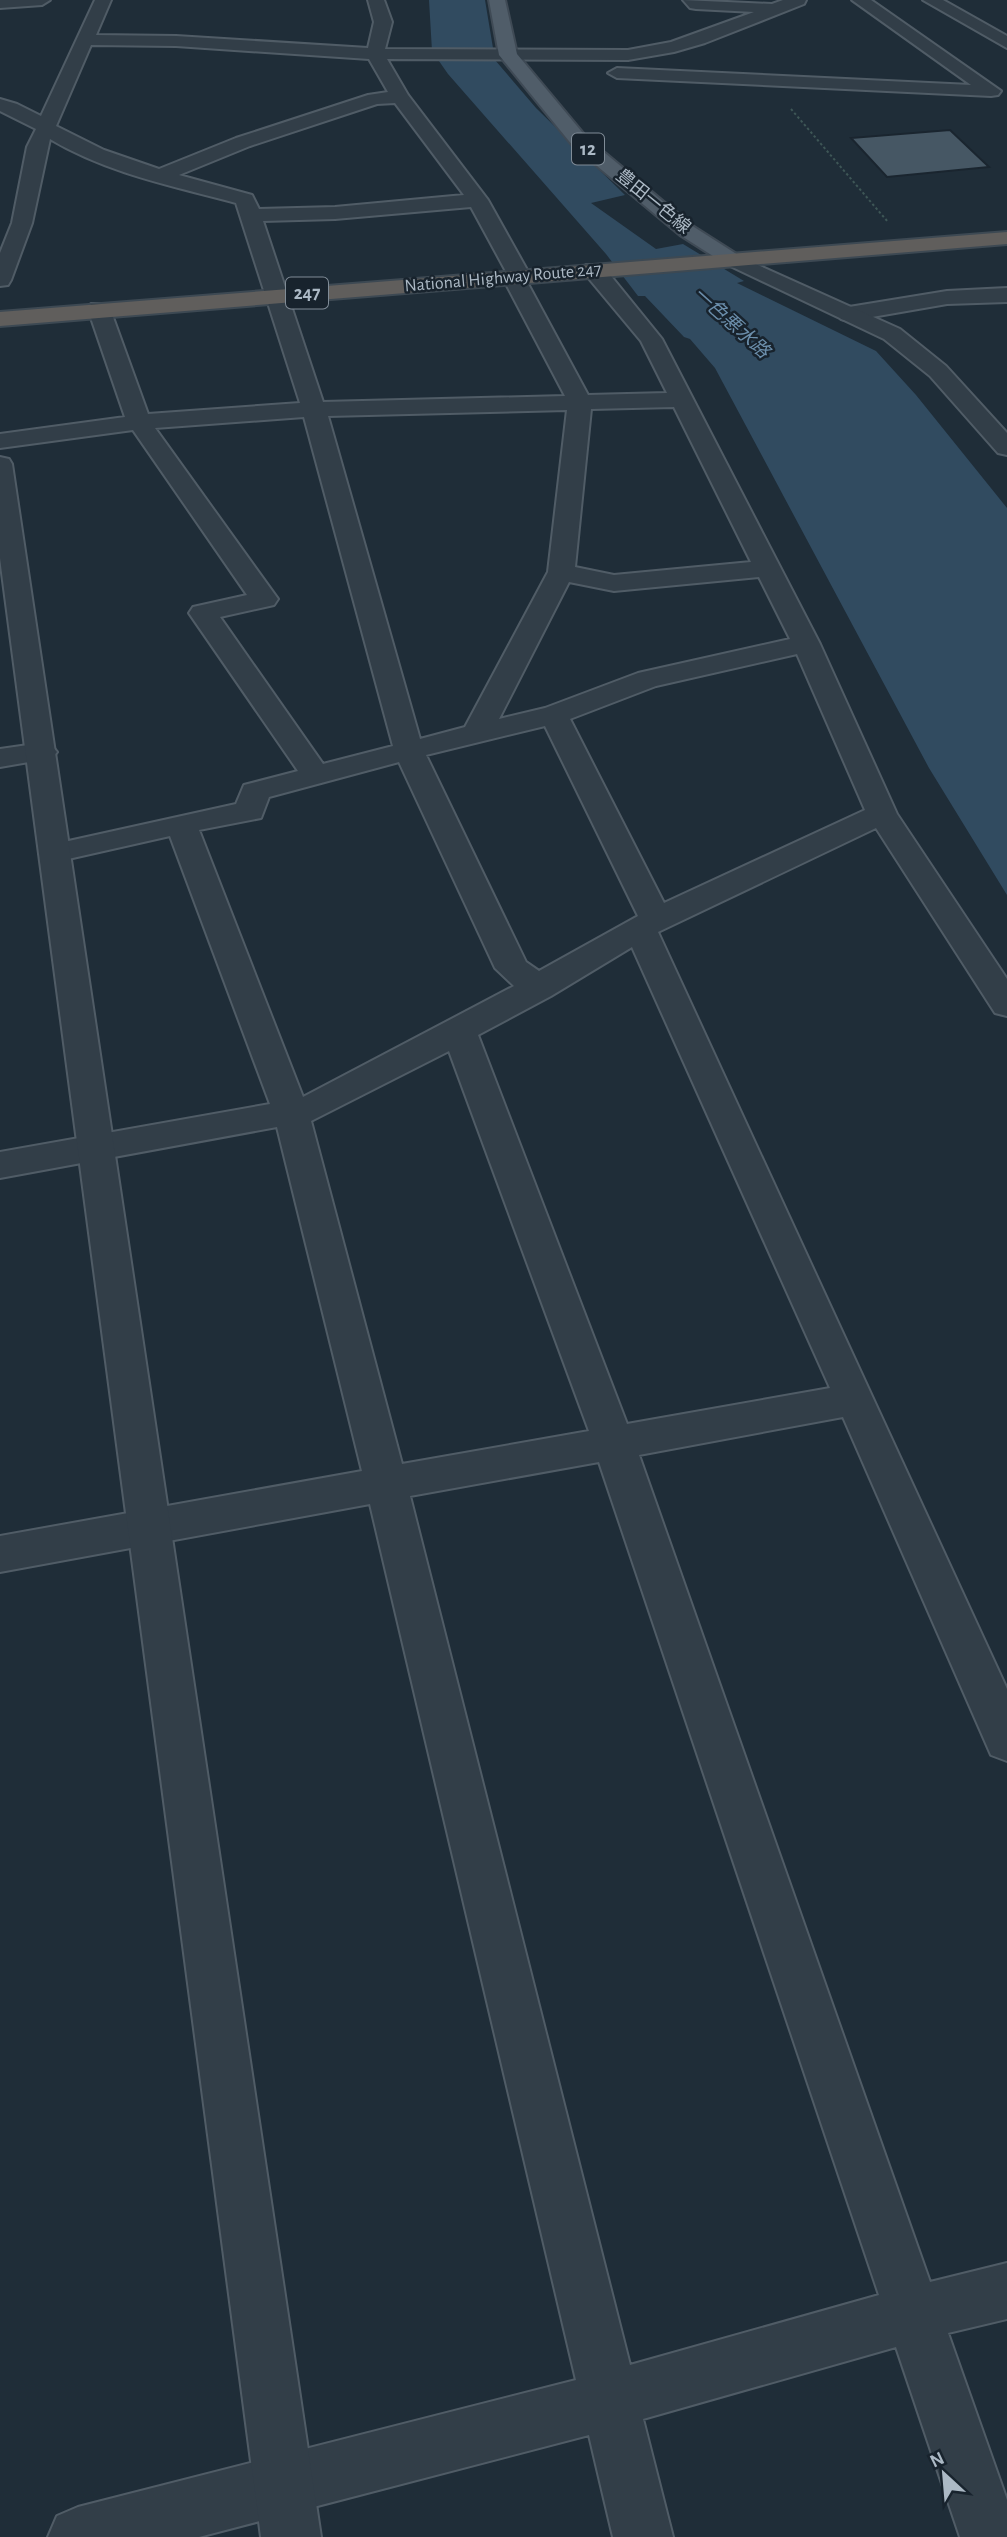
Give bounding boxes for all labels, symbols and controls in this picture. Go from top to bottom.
road number: 12 [572,134,604,164]
street label: 豊田一色線 [612,165,695,237]
street label: National Highway Route 247 [404,260,602,296]
road number: 247 [286,278,328,308]
water label: 一色悪水路 [689,283,775,363]
north arrow [909,2439,979,2509]
text: N [927,2449,947,2472]

